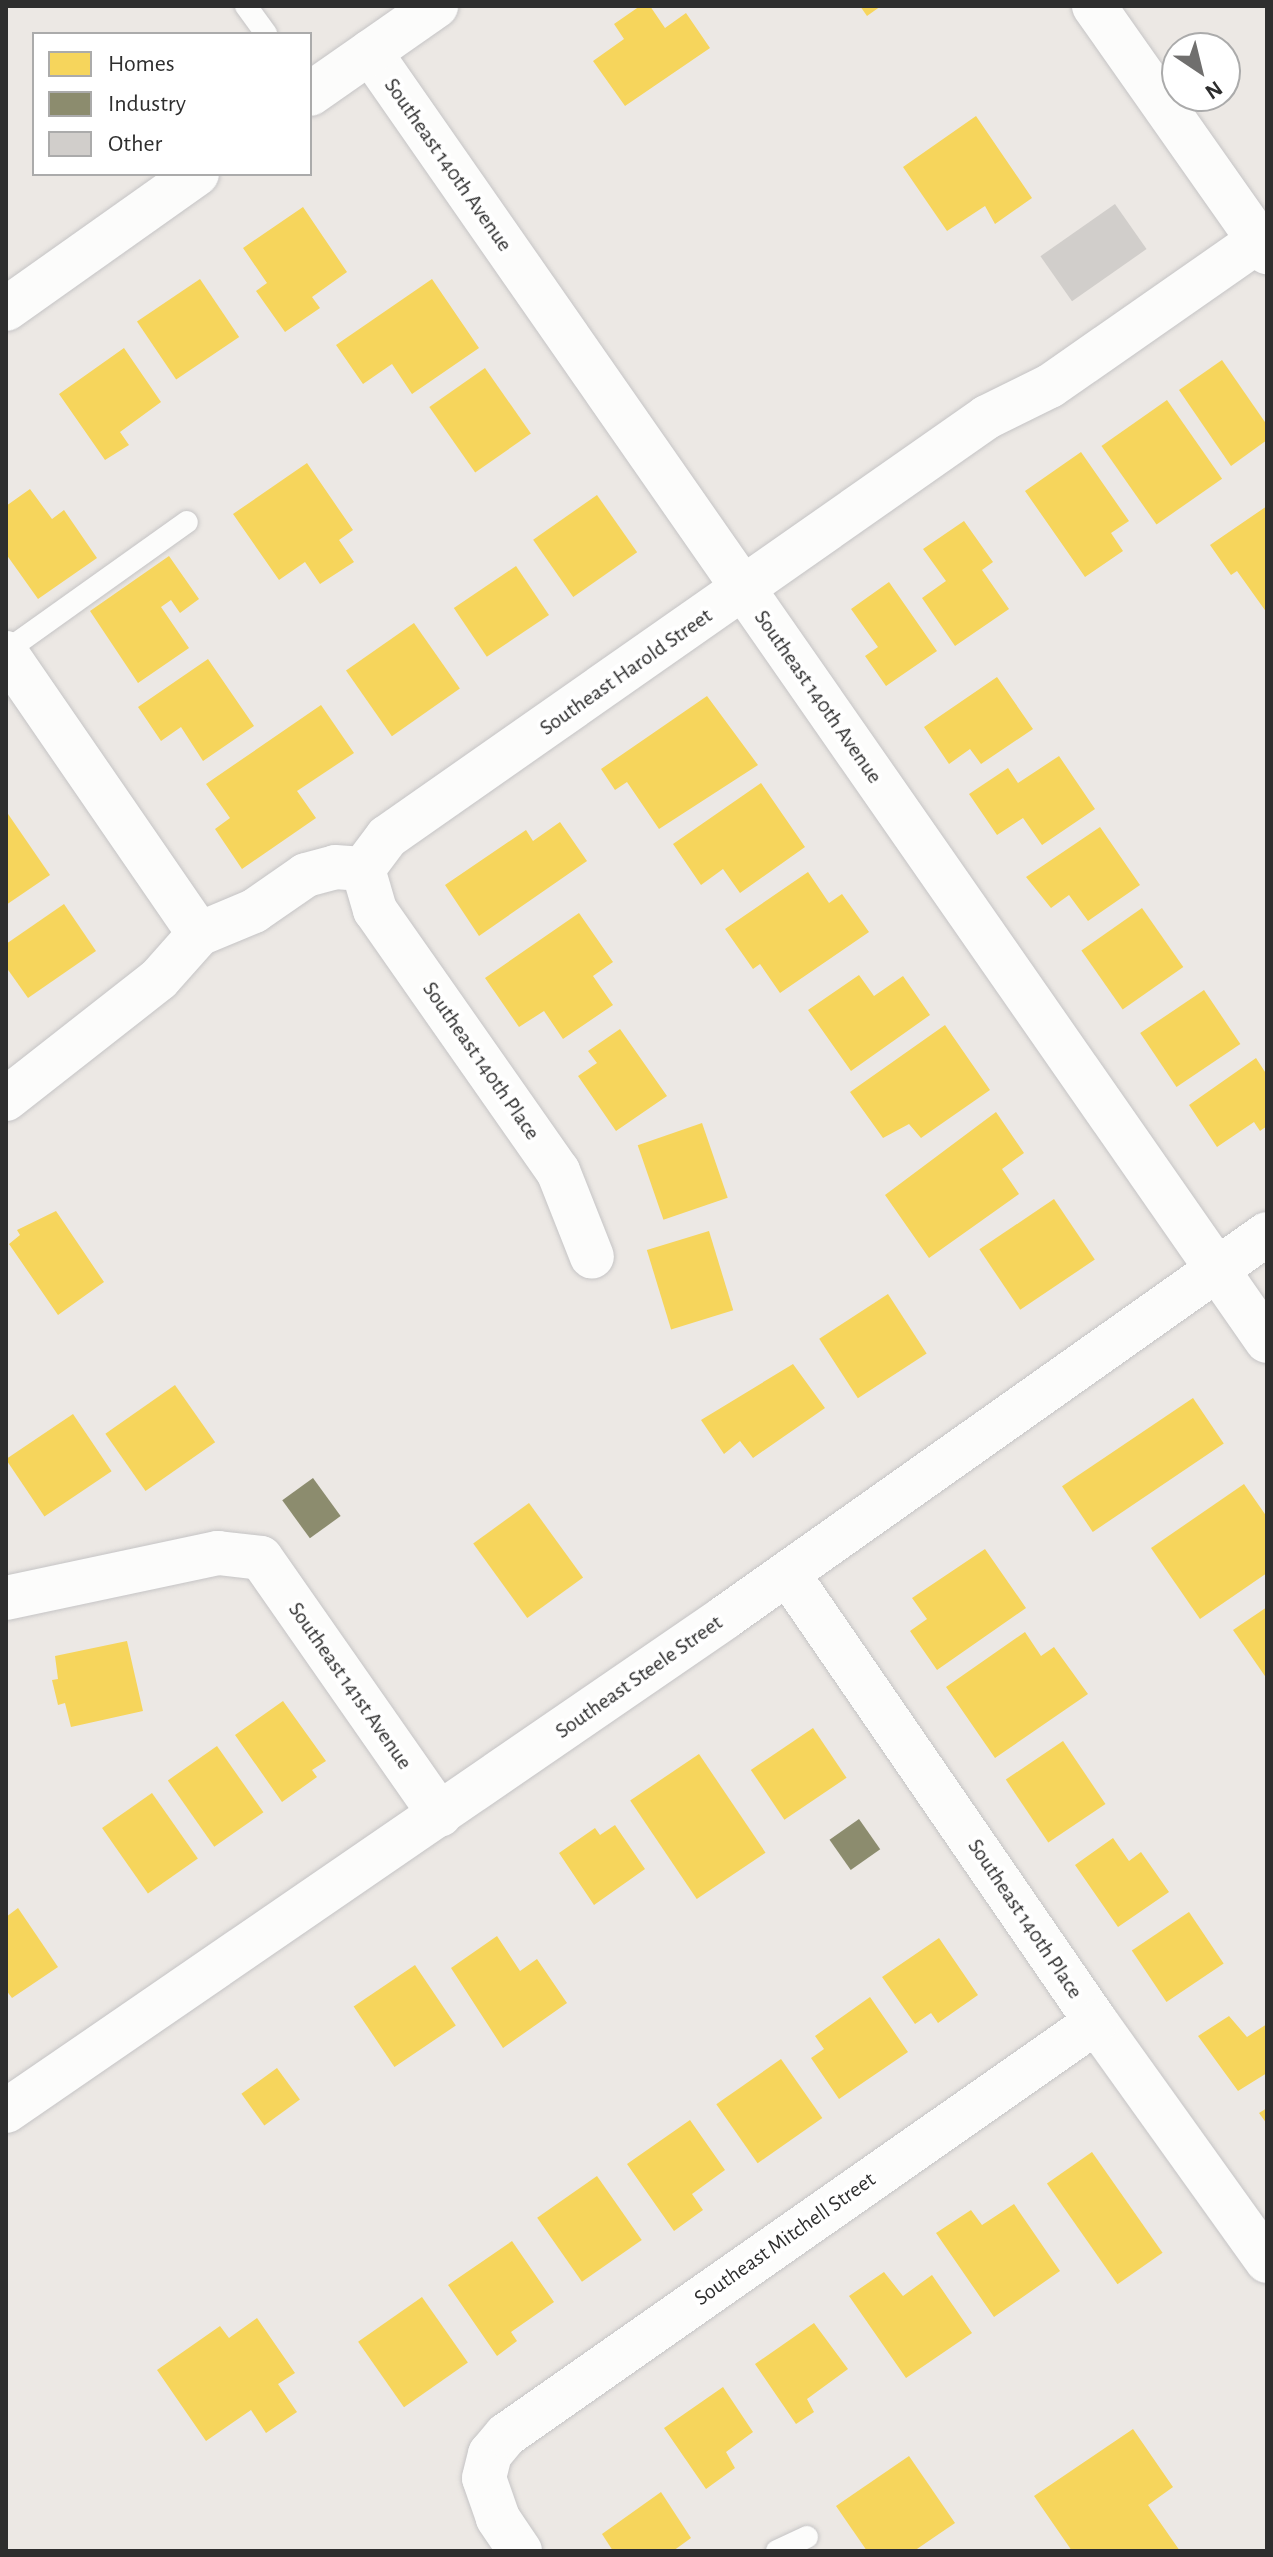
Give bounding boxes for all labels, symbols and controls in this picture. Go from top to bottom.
legend [32,32,312,176]
north arrow [1161,32,1241,112]
text: Homes [108,52,175,76]
street label: Southeast 140th Avenue [378,73,518,257]
text: N [1201,77,1226,103]
text: Industry [108,92,186,116]
text: Other [108,132,162,156]
street label: Southeast Harold Street [535,603,717,741]
street label: Southeast 140th Avenue [748,605,888,789]
street label: Southeast 140th Place [417,977,545,1145]
street label: Southeast 141st Avenue [282,1597,418,1775]
street label: Southeast Steele Street [550,1609,728,1745]
street label: Southeast 140th Place [962,1834,1088,2004]
street label: Southeast Mitchell Street [689,2166,881,2312]

